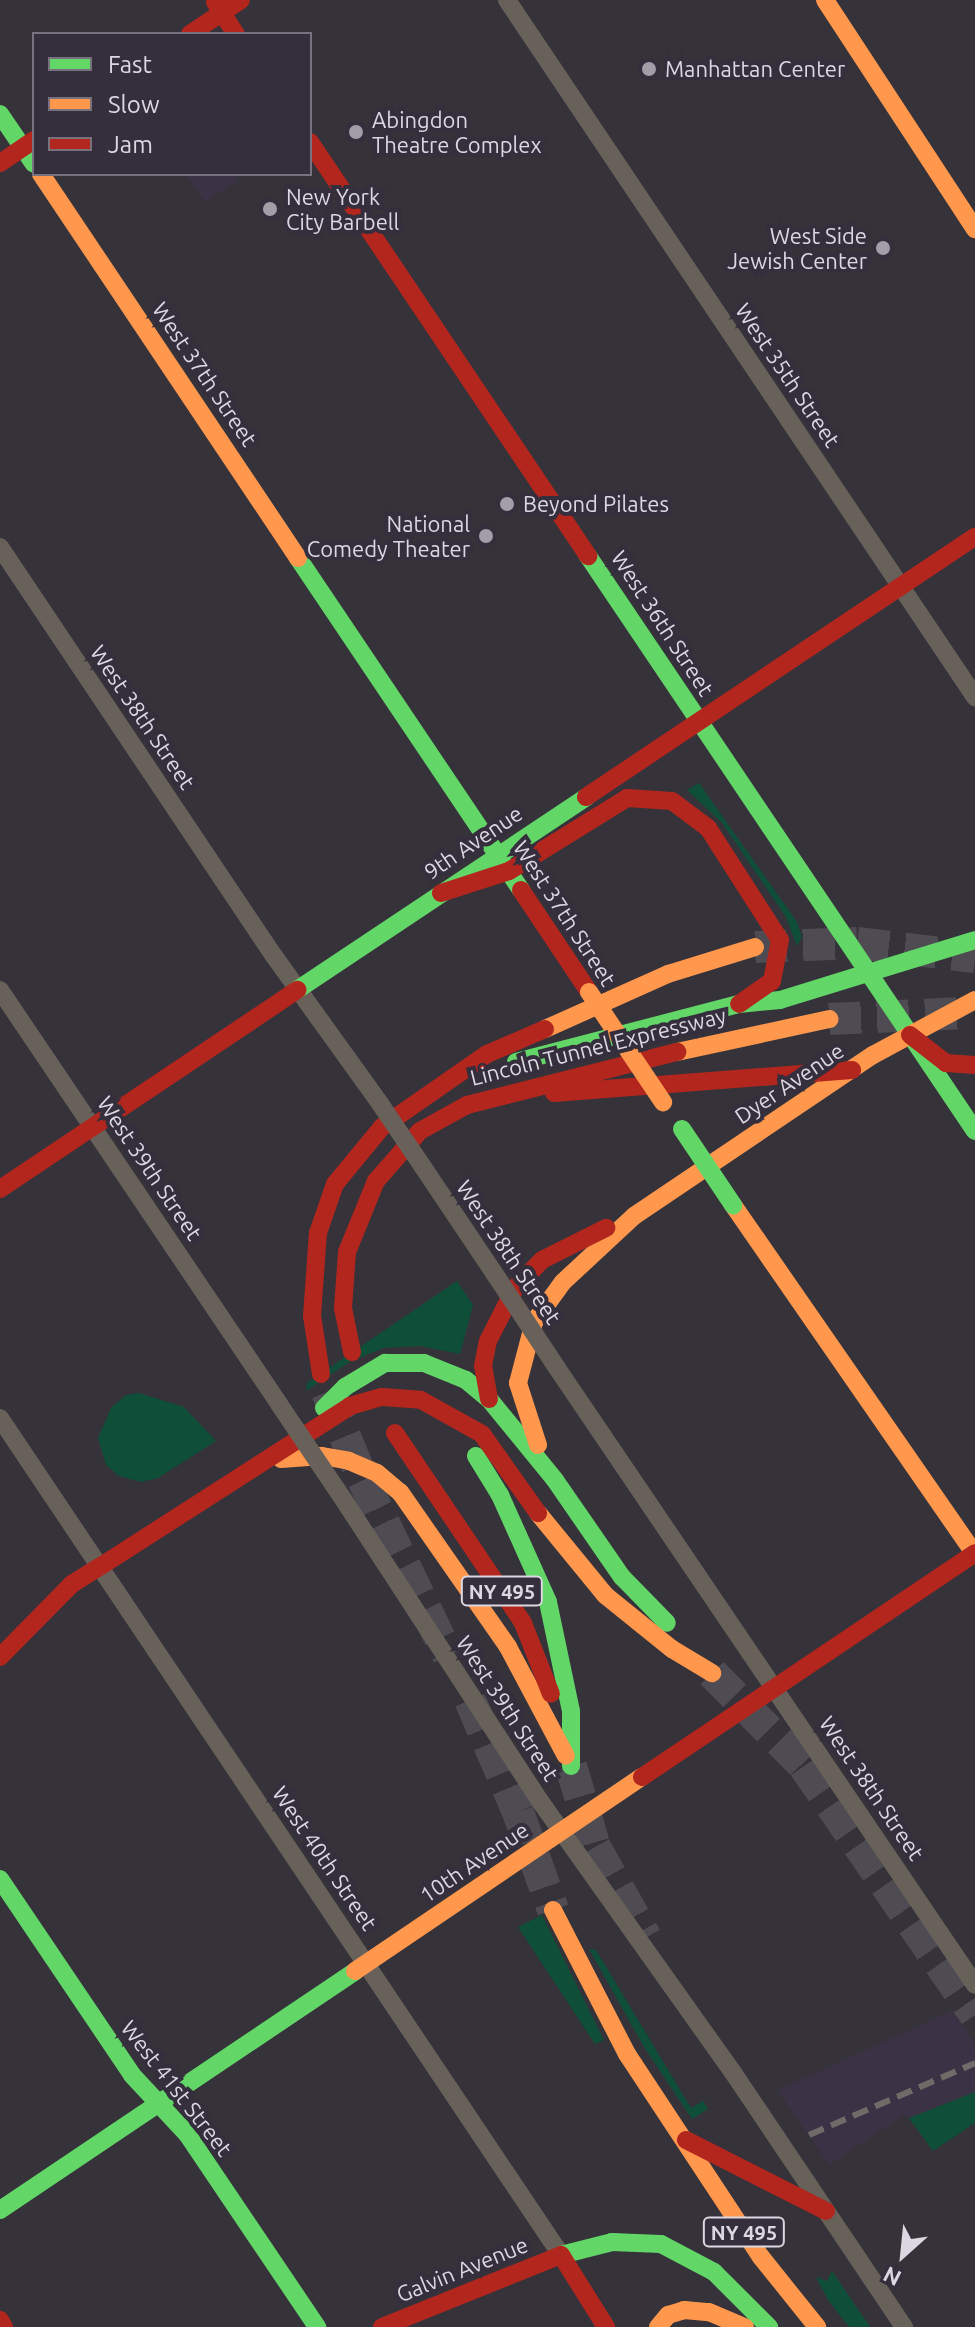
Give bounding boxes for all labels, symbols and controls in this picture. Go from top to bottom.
legend [32,32,312,176]
text: Fast [108,51,152,78]
place label: Manhattan Center [665,56,845,82]
marker: Manhattan Center [640,60,658,78]
text: Slow [108,91,160,118]
place label: Abingdon Theatre Complex [372,106,542,158]
marker: Abingdon Theatre Complex [347,123,365,141]
text: Jam [108,131,153,158]
place label: New York City Barbell [286,183,399,234]
marker: New York City Barbell [261,200,279,218]
place label: West Side Jewish Center [727,222,867,274]
marker: West Side Jewish Center [874,239,892,257]
street label: West 37th Street [147,297,263,451]
street label: West 35th Street [730,298,846,452]
place label: Beyond Pilates [523,491,669,517]
marker: Beyond Pilates [498,495,516,513]
place label: National Comedy Theater [307,510,470,562]
marker: National Comedy Theater [477,527,495,545]
street label: West 36th Street [606,545,720,701]
street label: West 38th Street [85,640,201,794]
street label: 9th Avenue [419,800,527,884]
street label: West 37th Street [508,835,622,991]
street label: Lincoln Tunnel Expressway [467,1001,729,1091]
street label: Dyer Avenue [730,1037,848,1129]
street label: West 39th Street [92,1091,208,1245]
street label: West 38th Street [451,1175,567,1329]
road number: NY 495 [460,1575,544,1607]
street label: West 39th Street [451,1630,565,1786]
street label: West 38th Street [814,1711,930,1865]
street label: West 40th Street [267,1781,383,1935]
street label: 10th Avenue [415,1816,533,1908]
street label: West 41st Street [116,2015,238,2161]
north arrow [863,2215,943,2295]
road number: NY 495 [702,2216,786,2248]
street label: Galvin Avenue [392,2231,532,2307]
text: N [879,2262,905,2292]

